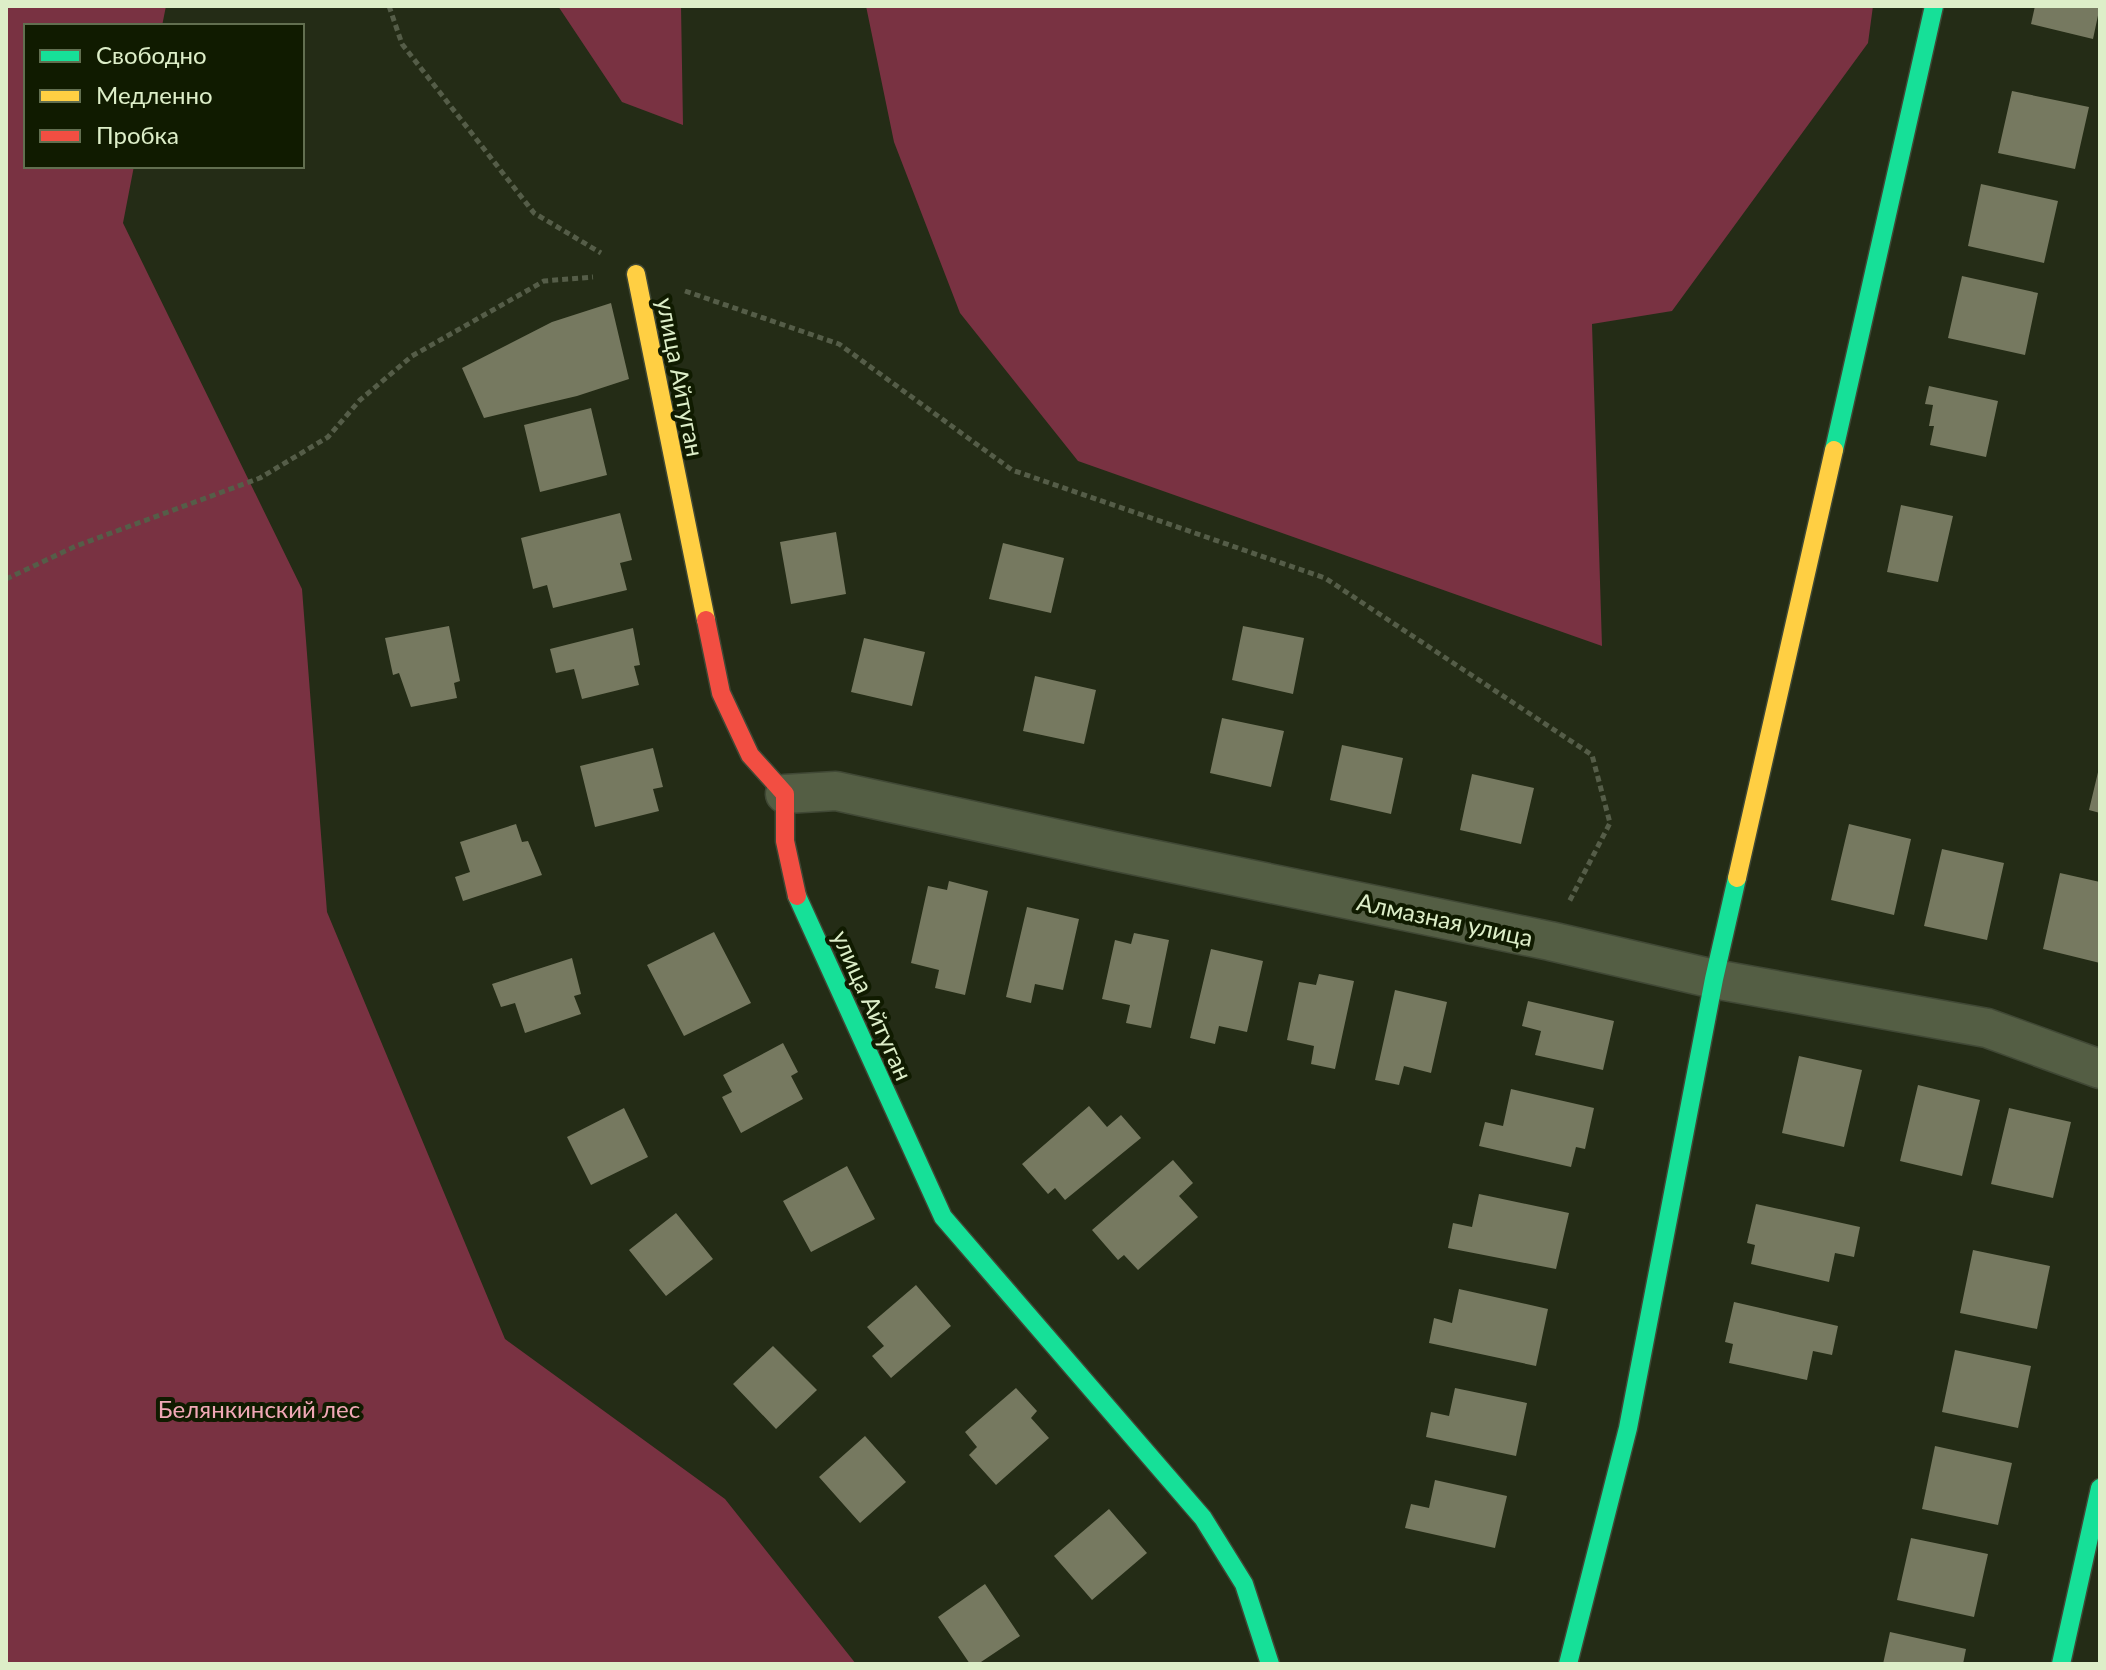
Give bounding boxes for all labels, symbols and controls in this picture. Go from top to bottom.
legend [24,24,304,168]
text: Свободно [96,40,207,69]
text: Медленно [96,80,213,109]
text: Пробка [96,120,179,149]
street label: улица Айтуган [651,295,711,459]
street label: Алмазная улица [1354,886,1536,952]
street label: улица Айтуган [827,925,919,1085]
park label: Белянкинский лес [158,1394,360,1423]

